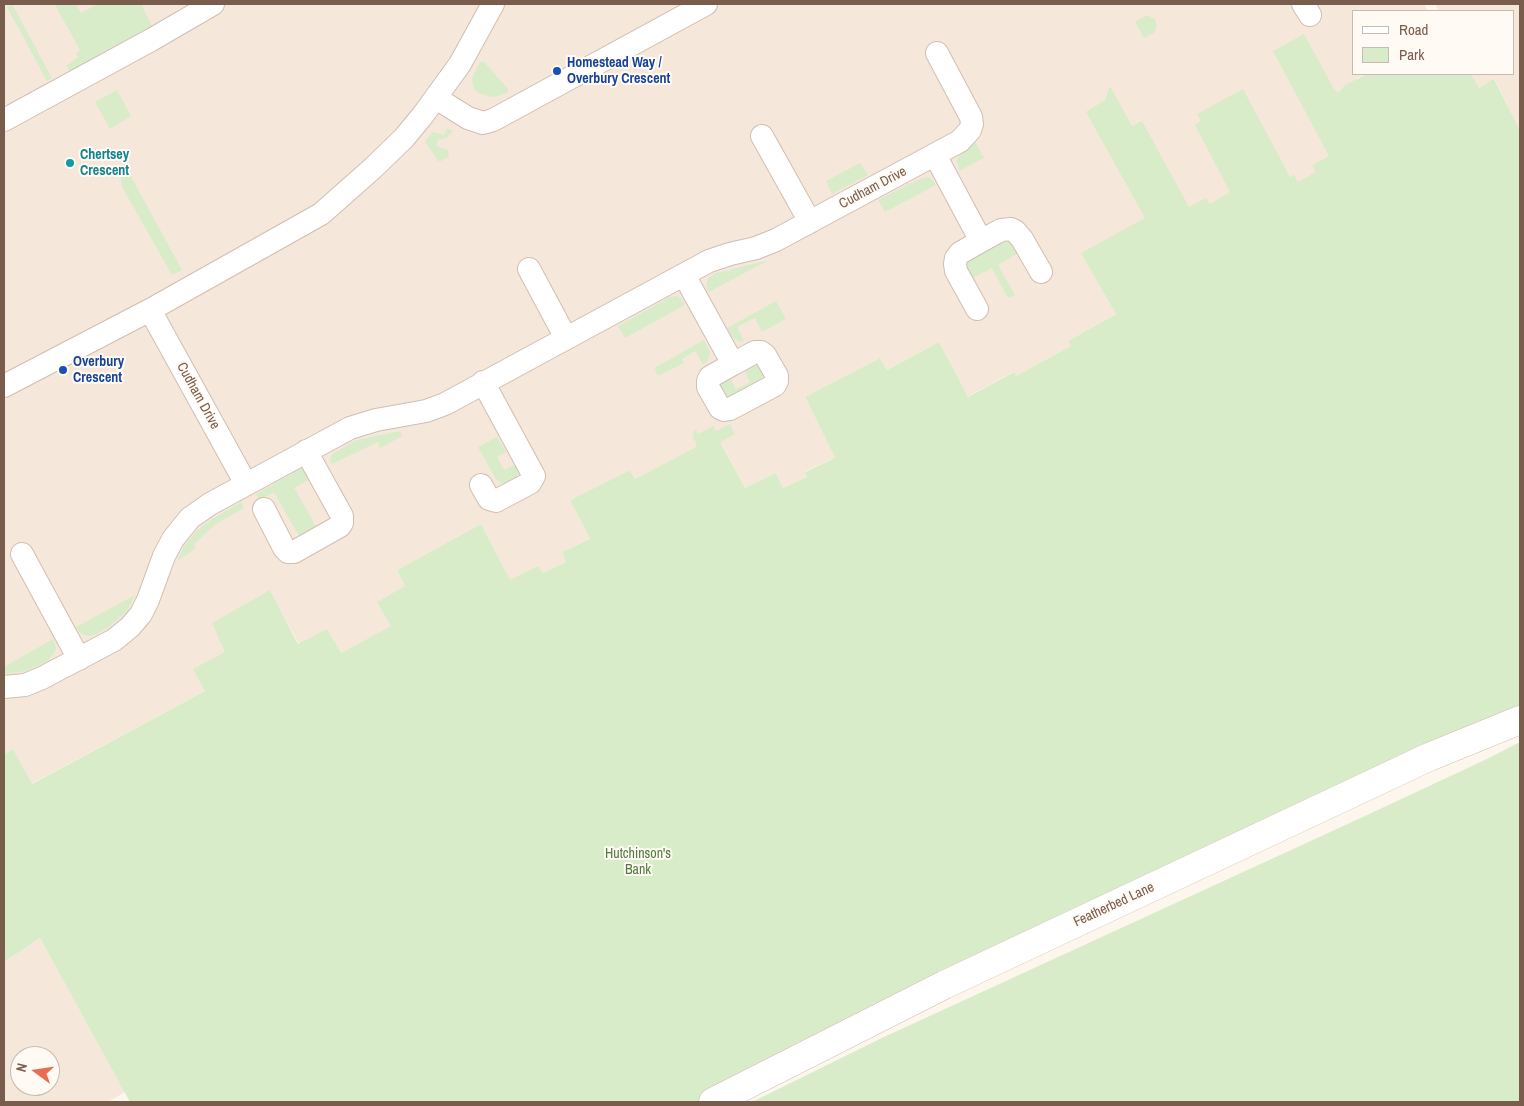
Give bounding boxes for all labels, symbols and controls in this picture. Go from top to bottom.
legend [1352,10,1514,75]
text: Road [1399,19,1428,40]
text: Park [1399,44,1424,65]
place label: Homestead Way / Overbury Crescent [567,55,670,88]
marker: Homestead Way / Overbury Crescent [551,65,563,77]
place label: Chertsey Crescent [80,147,129,180]
marker: Chertsey Crescent [64,157,76,169]
street label: Cudham Drive [836,163,910,213]
place label: Overbury Crescent [73,354,124,387]
street label: Cudham Drive [173,360,223,432]
marker: Overbury Crescent [57,364,69,376]
park label: Hutchinson's Bank [605,846,671,879]
street label: Featherbed Lane [1071,879,1157,931]
north arrow [10,1046,60,1096]
text: N [12,1061,31,1074]

